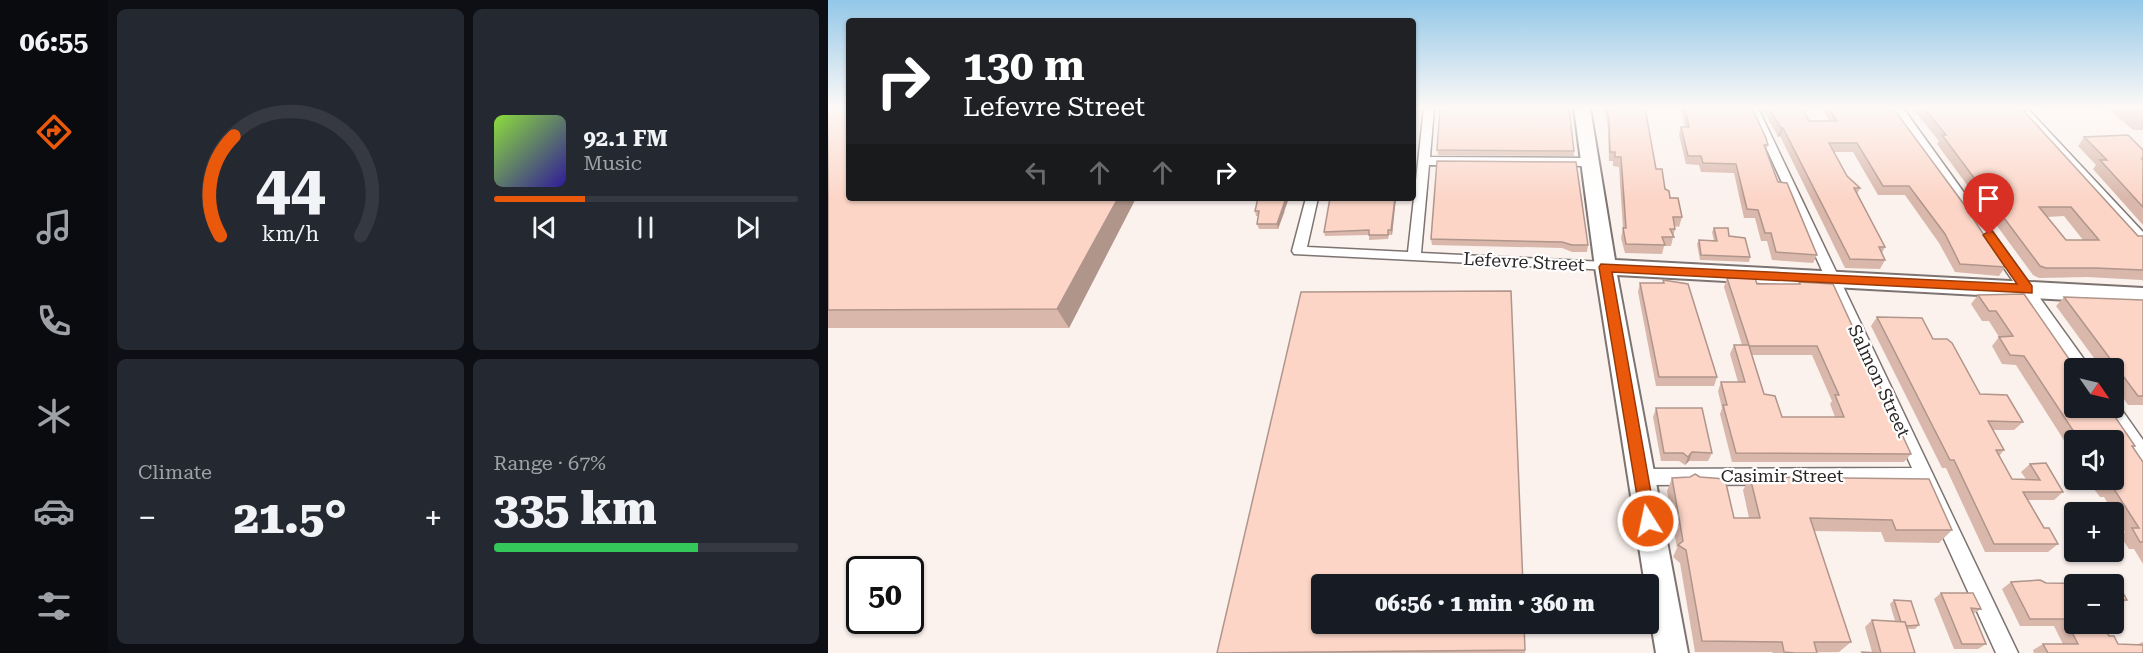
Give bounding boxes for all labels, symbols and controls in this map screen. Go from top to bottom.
text: 06:55 [20,26,88,58]
text: 130 m [963,41,1085,90]
icon: right [864,42,942,120]
text: Lefevre Street [963,91,1145,123]
icon: directions [33,111,75,153]
text: 92.1 FM [584,126,668,151]
text: Music [584,151,642,175]
text: 44 [255,153,325,226]
icon: left [1020,156,1053,189]
icon: ahead [1083,156,1116,189]
icon: ahead [1146,156,1179,189]
icon: right [1209,156,1242,189]
pin [1963,173,2014,235]
icon: arrive [1972,182,2005,215]
icon: music [33,206,75,248]
icon: previous [528,211,561,244]
icon: pause [629,211,662,244]
icon: next [731,211,764,244]
text: km/h [262,222,319,247]
street label: Lefevre Street [1463,248,1585,275]
icon: phone [33,300,75,342]
street label: Salmon Street [1844,321,1915,441]
north arrow [2064,358,2124,418]
map controls [2064,358,2124,634]
icon: climate [33,395,75,437]
button: sound [2064,430,2124,490]
text: Range · 67% [494,451,606,475]
text: Climate [138,460,212,484]
street label: Casimir Street [1721,465,1844,486]
text: 335 km [494,482,657,535]
position arrow [1616,489,1680,553]
icon: car [33,490,75,532]
text: 21.5° [234,491,347,544]
text: − [138,498,156,537]
text: + [424,498,443,537]
button: + [2064,502,2124,562]
speed limit sign: 50 [846,556,924,634]
button: − [2064,574,2124,634]
icon: filters [33,585,75,627]
text: 06:56 · 1 min · 360 m [1375,591,1595,616]

